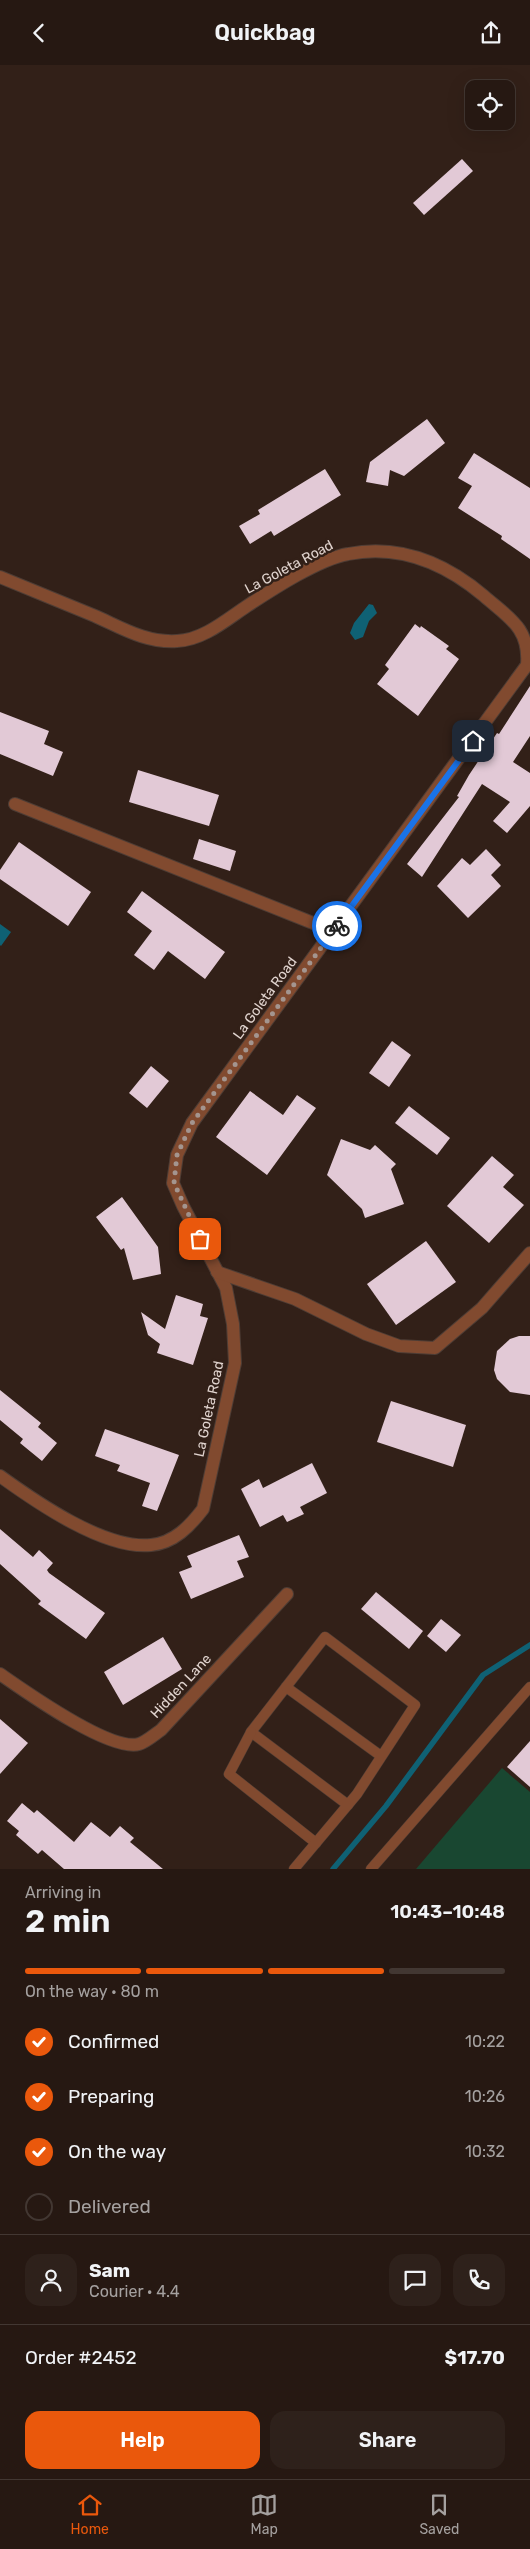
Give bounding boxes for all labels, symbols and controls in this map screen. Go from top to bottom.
icon: back [25,19,53,47]
text: Quickbag [215,19,315,46]
icon: share [477,19,505,47]
map controls [465,80,515,130]
button: locate [465,80,515,130]
street label: La Goleta Road [242,537,336,597]
pin [452,720,494,762]
icon: home [459,727,487,755]
courier [312,901,362,951]
icon: bike [323,912,351,940]
street label: La Goleta Road [229,954,301,1042]
pin [179,1218,221,1260]
icon: bag [186,1225,214,1253]
street label: La Goleta Road [191,1359,227,1459]
street label: Hidden Lane [147,1650,215,1722]
text: Arriving in [25,1883,101,1902]
text: 10:43–10:48 [390,1900,505,1923]
text: 2 min [25,1902,110,1940]
text: On the way · 80 m [25,1982,159,2001]
icon: check [25,2028,53,2056]
text: Confirmed [68,2030,159,2053]
text: 10:22 [465,2032,505,2051]
icon: check [25,2083,53,2111]
text: Preparing [68,2085,154,2108]
text: 10:26 [465,2087,505,2106]
icon: check [25,2138,53,2166]
text: On the way [68,2140,166,2163]
text: 10:32 [465,2142,505,2161]
text: Delivered [68,2195,151,2218]
button: person [25,2254,77,2306]
button: chat [389,2254,441,2306]
button: phone [453,2254,505,2306]
text: Sam [89,2259,130,2282]
text: Courier · 4.4 [89,2282,180,2301]
text: Order #2452 [25,2346,137,2369]
text: $17.70 [444,2346,505,2369]
button: Help [25,2411,260,2469]
button: Share [270,2411,505,2469]
tab: Home [71,2491,109,2538]
tab: Map [250,2491,278,2538]
tab: Saved [419,2491,459,2538]

